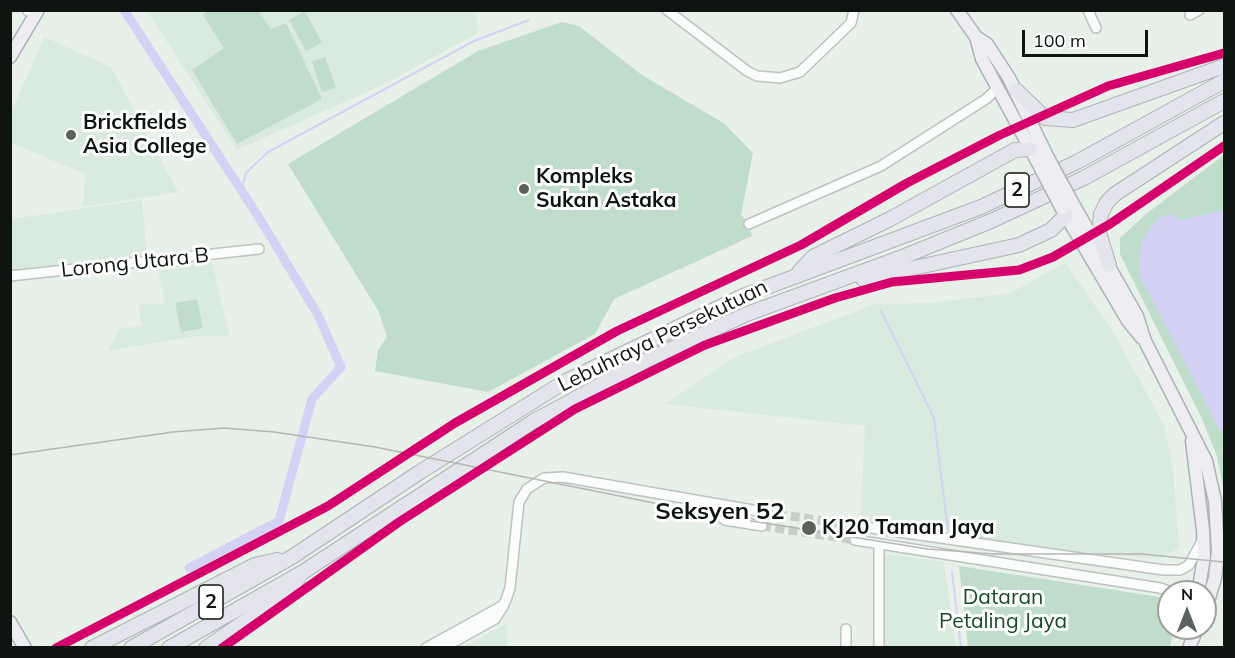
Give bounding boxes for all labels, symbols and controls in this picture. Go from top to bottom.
scale bar [1025,18,1151,56]
text: 100 m [1033,29,1086,52]
place label: Brickfields Asia College [83,110,206,160]
marker: Brickfields Asia College [64,128,78,142]
place label: Kompleks Sukan Astaka [536,164,676,214]
road number: 2 [1005,173,1029,207]
marker: Kompleks Sukan Astaka [517,182,531,196]
street label: Lorong Utara B [60,243,210,283]
street label: Lebuhraya Persekutuan [554,274,772,398]
district label: Seksyen 52 [655,498,785,526]
place label: KJ20 Taman Jaya [822,515,995,541]
marker: KJ20 Taman Jaya [800,519,818,537]
north arrow [1157,580,1217,640]
text: N [1181,584,1193,604]
road number: 2 [199,585,223,619]
park label: Dataran Petaling Jaya [939,585,1067,635]

